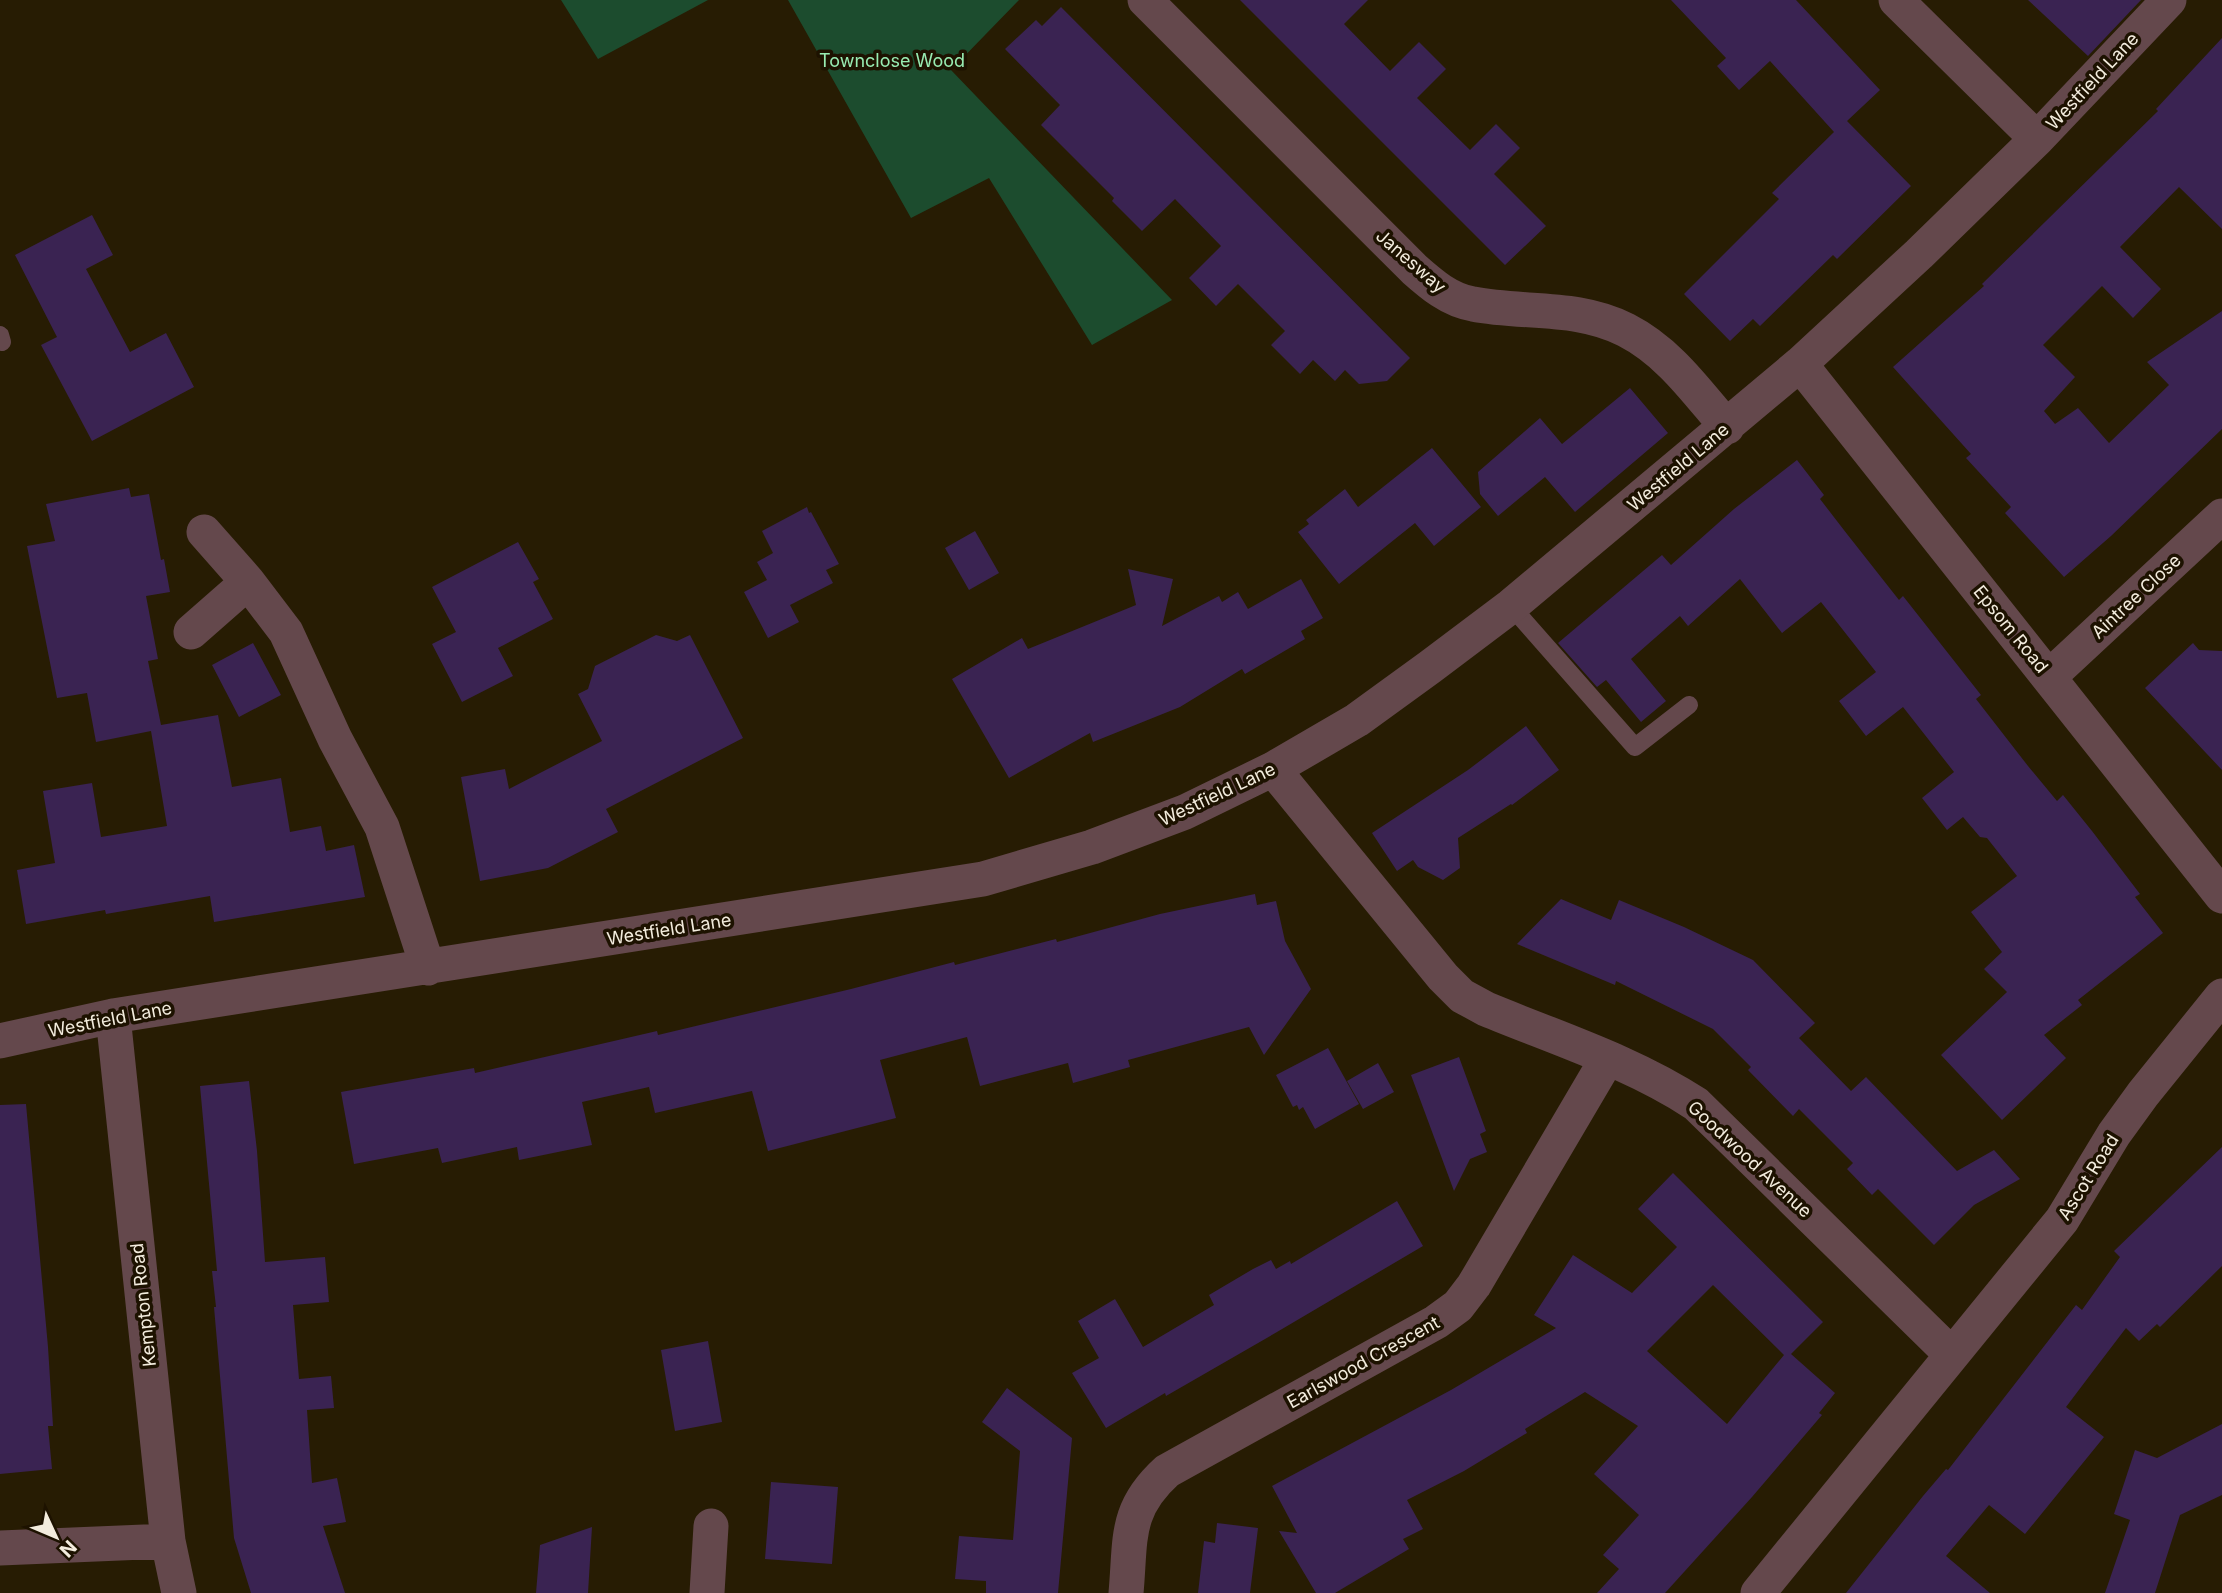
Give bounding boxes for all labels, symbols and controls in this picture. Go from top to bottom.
street label: Westfield Lane [2041,28,2143,134]
park label: Townclose Wood [819,50,965,71]
street label: Janesway [1372,225,1450,297]
street label: Westfield Lane [1623,419,1733,515]
street label: Aintree Close [2087,549,2185,643]
street label: Epsom Road [1969,581,2053,677]
street label: Westfield Lane [1156,758,1278,830]
street label: Westfield Lane [605,909,733,949]
street label: Westfield Lane [46,997,174,1041]
street label: Goodwood Avenue [1684,1096,1816,1222]
street label: Ascot Road [2053,1130,2123,1224]
street label: Kempton Road [126,1242,160,1368]
street label: Earlswood Crescent [1283,1311,1443,1413]
north arrow [21,1502,91,1572]
text: N [55,1535,81,1562]

